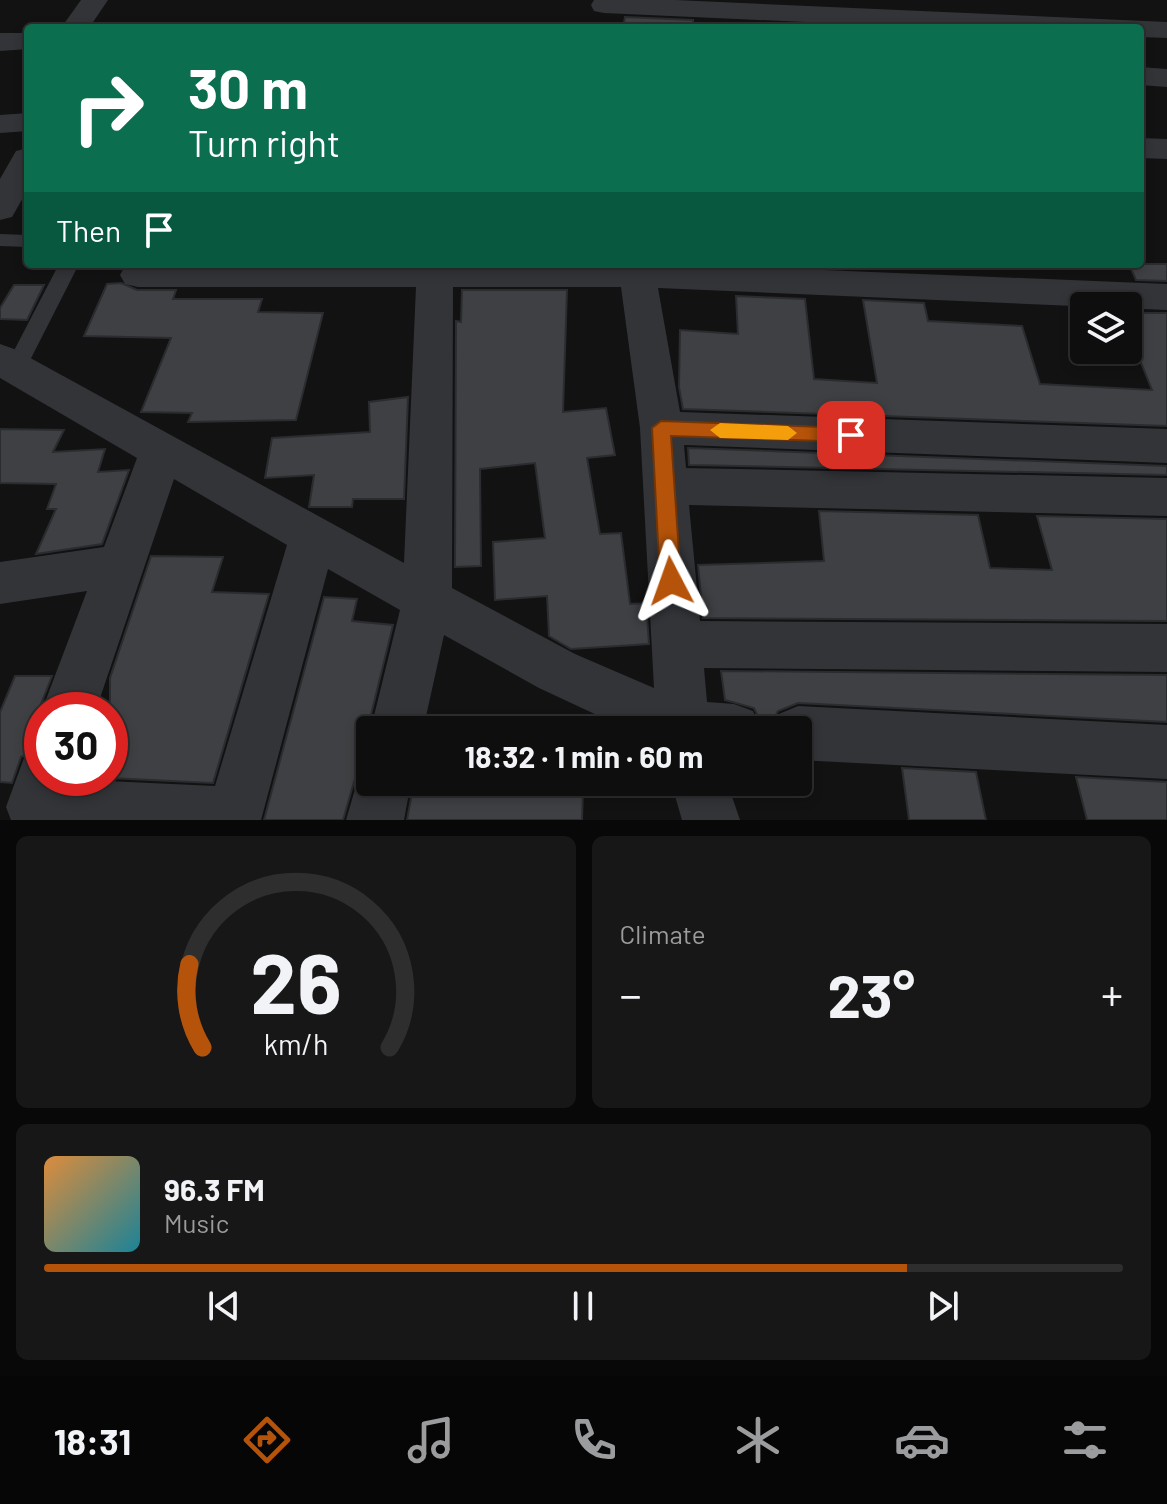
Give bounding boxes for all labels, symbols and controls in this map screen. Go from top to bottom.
text: 30 m [188,53,308,120]
icon: right [56,56,160,160]
text: Turn right [188,121,340,164]
icon: arrive [137,208,181,252]
text: Then [56,212,121,248]
map controls [1070,292,1142,364]
button: layers [1070,292,1142,364]
pin [817,401,885,469]
icon: arrive [829,413,873,457]
position arrow [629,539,713,623]
speed limit sign: 30 [24,692,128,796]
text: 18:32 · 1 min · 60 m [465,738,703,774]
text: Climate [620,918,706,949]
text: 26 [250,931,341,1031]
text: 23° [827,958,915,1030]
text: − [620,967,642,1020]
text: + [1101,967,1123,1020]
text: km/h [263,1026,328,1061]
text: 96.3 FM [164,1171,265,1207]
text: Music [164,1207,229,1238]
icon: previous [202,1284,246,1328]
icon: pause [561,1284,605,1328]
icon: next [921,1284,965,1328]
icon: directions [239,1412,295,1468]
icon: music [403,1412,459,1468]
icon: phone [566,1412,622,1468]
icon: climate [730,1412,786,1468]
icon: car [894,1412,950,1468]
icon: filters [1057,1412,1113,1468]
text: 18:31 [54,1419,131,1462]

